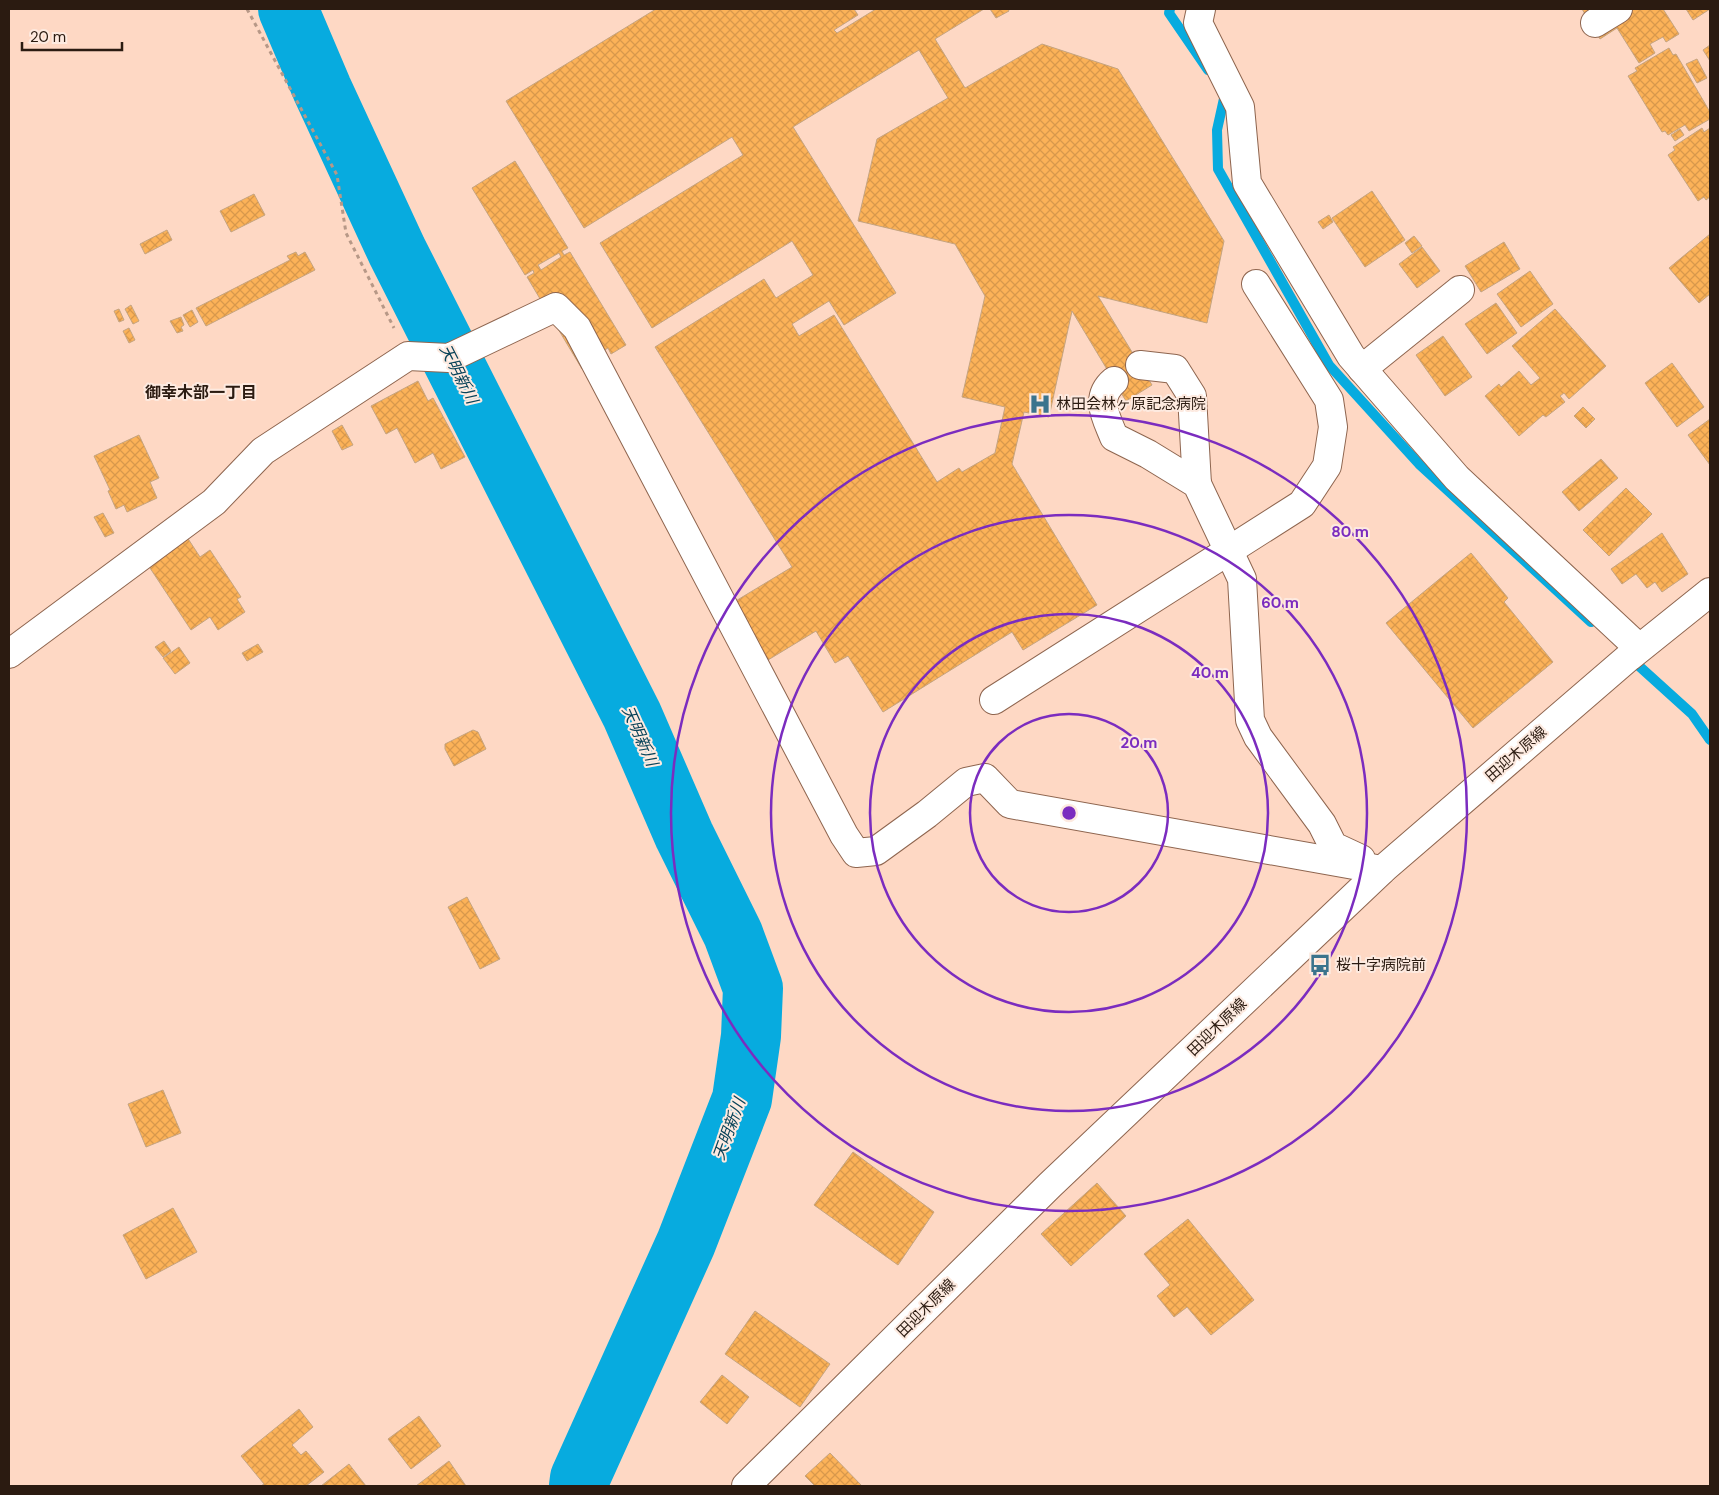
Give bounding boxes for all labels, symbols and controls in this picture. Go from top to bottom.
scale bar [22,20,122,52]
text: 20 m [30,27,66,47]
water label: 天明新川 [435,341,484,409]
district label: 御幸木部一丁目 [145,382,257,403]
hospital icon: 林田会林ヶ原記念病院 [1027,391,1053,417]
place label: 林田会林ヶ原記念病院 [1056,394,1206,414]
text: 80 m [1331,522,1369,542]
text: 60 m [1261,593,1299,613]
text: 40 m [1191,663,1229,683]
water label: 天明新川 [617,702,663,771]
street label: 田迎木原線 [1481,722,1551,786]
text: 20 m [1121,733,1157,753]
centre of rings [1060,804,1078,822]
bus stop icon: 桜十字病院前 [1307,952,1333,978]
place label: 桜十字病院前 [1336,955,1426,975]
street label: 田迎木原線 [1183,994,1251,1060]
water label: 天明新川 [708,1093,750,1163]
street label: 田迎木原線 [892,1274,960,1342]

